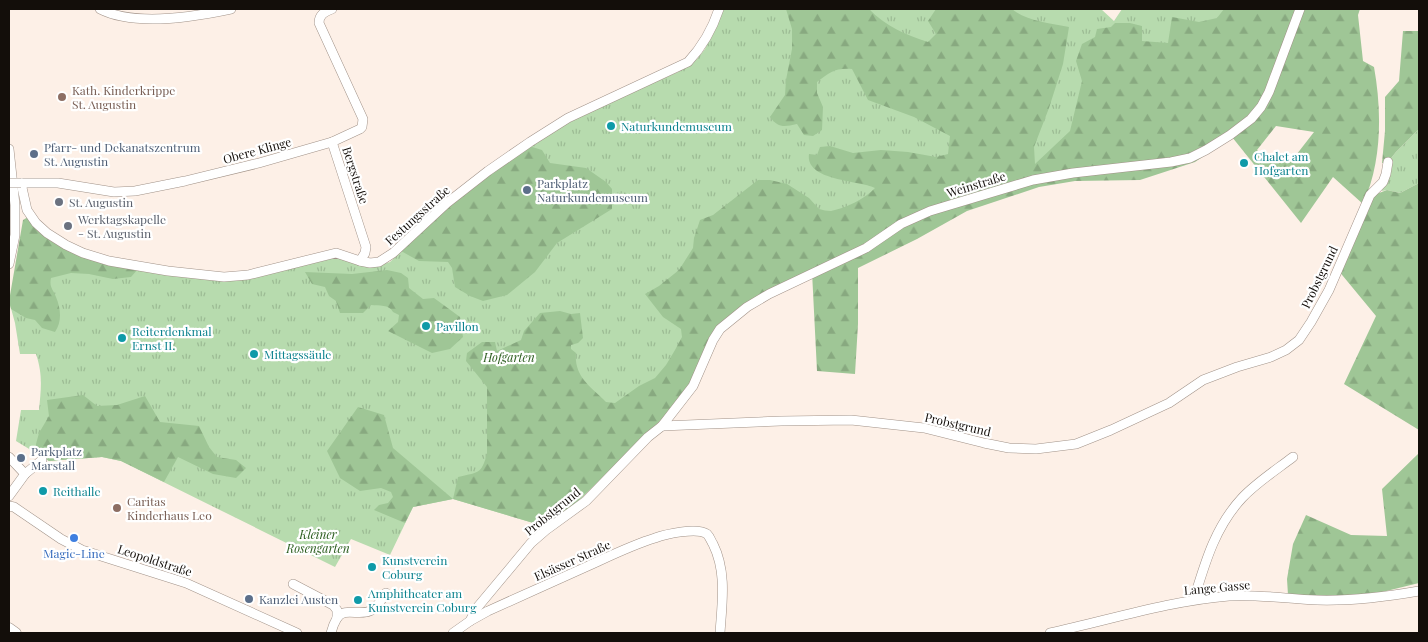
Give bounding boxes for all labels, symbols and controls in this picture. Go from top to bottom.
place label: Kath. Kinderkrippe St. Augustin [72,82,175,112]
marker: Kath. Kinderkrippe St. Augustin [56,91,68,103]
place label: Naturkundemuseum [621,118,732,134]
marker: Naturkundemuseum [605,120,617,132]
street label: Obere Klinge [221,133,293,167]
place label: Pfarr- und Dekanatszentrum St. Augustin [44,139,201,169]
street label: Bergstraße [339,144,373,206]
marker: Pfarr- und Dekanatszentrum St. Augustin [28,148,40,160]
place label: Chalet am Hofgarten [1254,148,1309,178]
marker: Chalet am Hofgarten [1238,157,1250,169]
street label: Weinstraße [944,167,1007,201]
place label: Parkplatz Naturkundemuseum [537,175,648,205]
street label: Festungsstraße [381,182,453,248]
marker: Parkplatz Naturkundemuseum [521,184,533,196]
place label: St. Augustin [69,194,133,210]
marker: St. Augustin [53,196,65,208]
place label: Werktagskapelle - St. Augustin [77,211,166,241]
marker: Werktagskapelle - St. Augustin [62,220,74,232]
street label: Probstgrund [1297,243,1341,311]
place label: Pavillon [436,318,479,334]
marker: Pavillon [420,320,432,332]
place label: Reiterdenkmal Ernst II. [132,323,212,353]
marker: Reiterdenkmal Ernst II. [116,332,128,344]
place label: Mittagssäule [264,346,331,362]
marker: Mittagssäule [248,348,260,360]
park label: Hofgarten [482,349,535,365]
street label: Probstgrund [923,409,993,439]
place label: Parkplatz Marstall [31,443,82,473]
marker: Parkplatz Marstall [15,452,27,464]
place label: Reithalle [53,483,100,499]
street label: Probstgrund [521,483,583,538]
marker: Reithalle [37,485,49,497]
place label: Caritas Kinderhaus Leo [127,493,212,523]
marker: Caritas Kinderhaus Leo [111,502,123,514]
park label: Kleiner Rosengarten [285,526,350,556]
marker: Magic-Line [68,532,80,544]
street label: Elsässer Straße [531,536,613,584]
street label: Leopoldstraße [116,540,194,580]
place label: Magic-Line [43,545,105,561]
place label: Kunstverein Coburg [382,552,447,582]
marker: Kunstverein Coburg [366,561,378,573]
street label: Lange Gasse [1183,576,1251,598]
place label: Amphitheater am Kunstverein Coburg [367,585,477,615]
place label: Kanzlei Austen [259,591,338,607]
marker: Kanzlei Austen [243,593,255,605]
marker: Amphitheater am Kunstverein Coburg [352,594,364,606]

